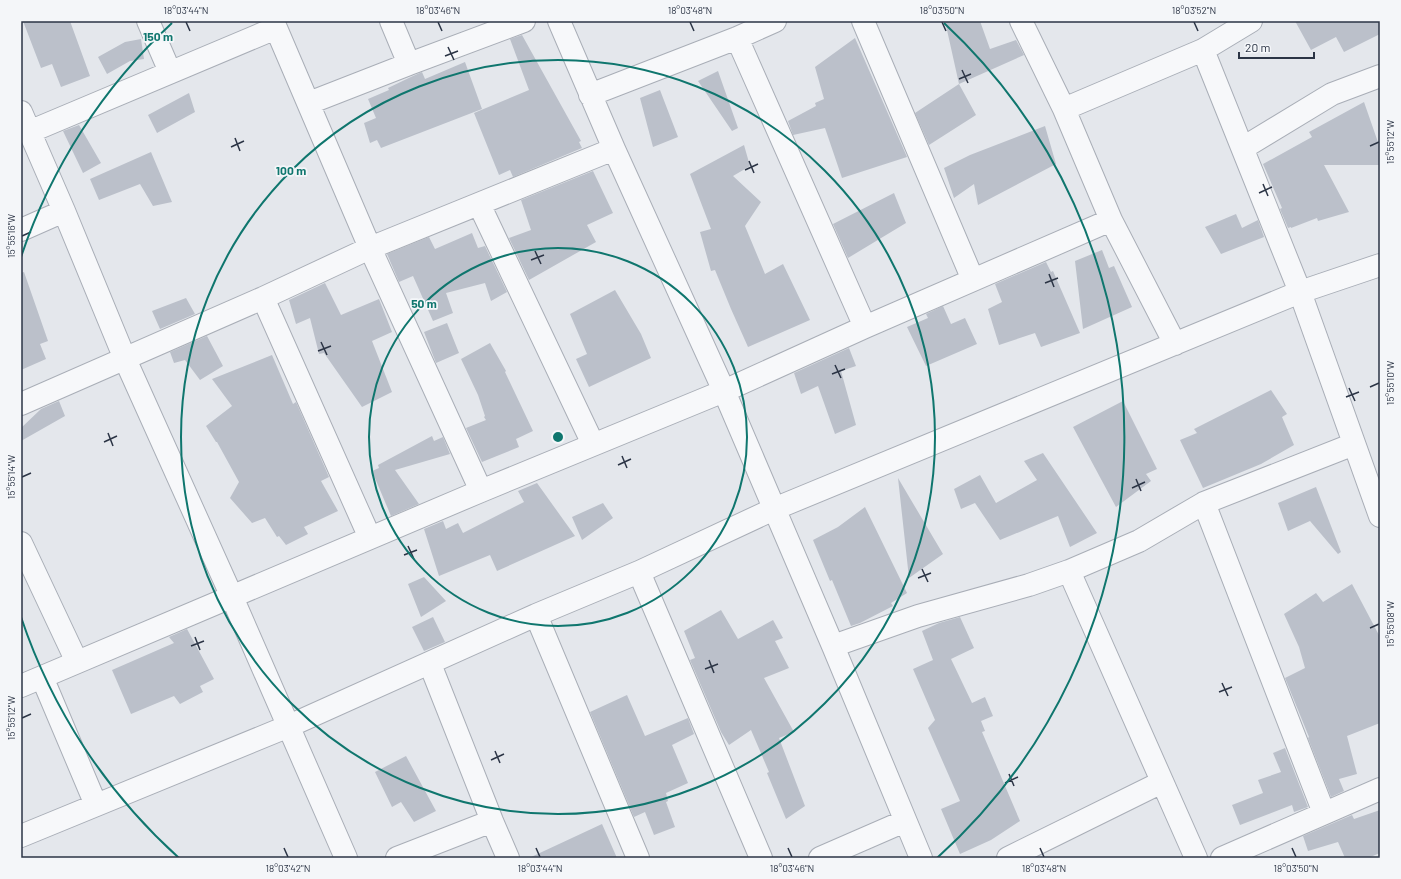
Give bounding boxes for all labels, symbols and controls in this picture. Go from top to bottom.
text: 18°03'44"N [164,4,208,16]
text: 18°03'46"N [416,4,460,16]
text: 18°03'48"N [668,4,712,16]
text: 18°03'50"N [920,4,964,16]
text: 18°03'52"N [1172,4,1216,16]
text: 150 m [143,29,173,43]
scale bar [1239,34,1314,60]
text: 20 m [1245,40,1271,54]
text: 15°55'12"W [1384,120,1396,164]
text: 100 m [276,163,306,177]
text: 15°55'16"W [5,214,17,258]
text: 50 m [411,296,437,310]
text: 15°55'10"W [1384,360,1396,405]
centre of rings [551,430,565,444]
text: 15°55'14"W [5,455,17,499]
text: 15°55'08"W [1384,601,1396,647]
text: 15°55'12"W [5,696,17,740]
text: 18°03'42"N [266,862,310,874]
text: 18°03'44"N [518,862,562,874]
text: 18°03'46"N [770,862,814,874]
text: 18°03'48"N [1022,862,1066,874]
text: 18°03'50"N [1274,862,1318,874]

